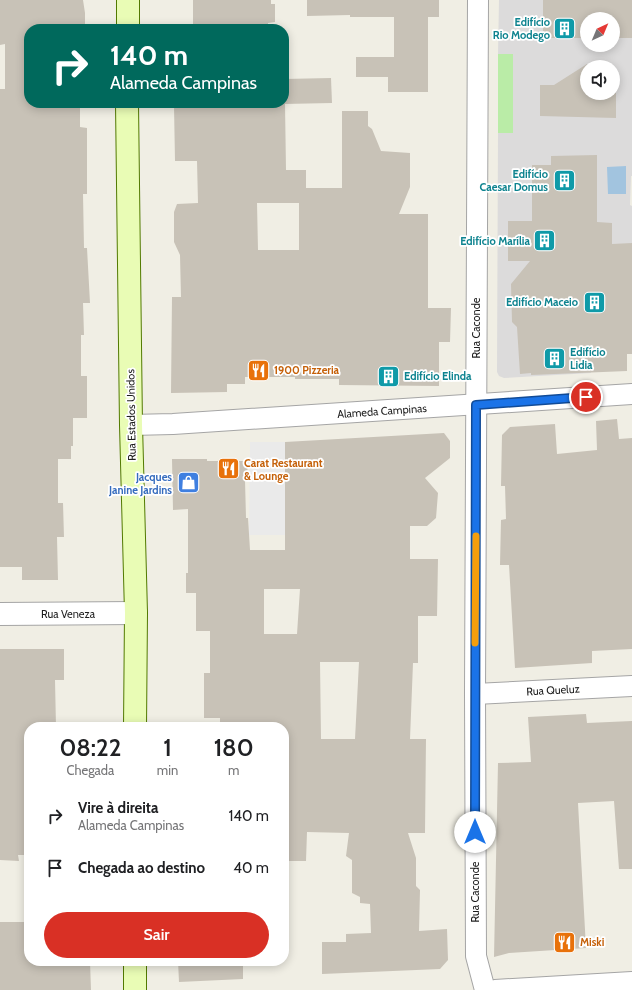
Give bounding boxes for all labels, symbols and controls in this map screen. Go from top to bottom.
north arrow [580,12,620,52]
map controls [580,12,620,100]
place label: Edifício Rio Modego [493,15,550,42]
building icon: Edifício Rio Modego [552,15,578,41]
text: 140 m [110,38,188,72]
icon: right [44,40,96,92]
button: sound [580,60,620,100]
text: Alameda Campinas [110,72,257,94]
place label: Edifício Caesar Domus [480,167,548,194]
building icon: Edifício Caesar Domus [551,167,577,193]
building icon: Edifício Marília [532,228,558,254]
place label: Edifício Marília [460,234,531,248]
building icon: Edifício Maceio [581,289,607,315]
place label: Edifício Maceio [506,295,578,309]
street label: Rua Caconde [469,297,483,358]
building icon: Edifício Lidia [542,345,568,371]
place label: Edifício Lidia [570,345,606,372]
restaurant icon: 1900 Pizzeria [246,357,272,383]
place label: 1900 Pizzeria [274,363,340,377]
building icon: Edifício Elinda [376,363,402,389]
street label: Rua Estados Unidos [123,369,139,461]
place label: Edifício Elinda [404,369,472,383]
pin [569,380,603,414]
icon: arrive [575,386,597,408]
street label: Alameda Campinas [337,401,428,421]
restaurant icon: Carat Restaurant & Lounge [216,456,242,482]
place label: Carat Restaurant & Lounge [244,456,323,483]
place label: Jacques Janine Jardins [108,470,172,497]
shop icon: Jacques Janine Jardins [175,470,201,496]
street label: Rua Veneza [41,607,96,621]
street label: Rua Queluz [526,682,580,698]
text: 08:22 [59,733,121,762]
text: 1 [163,733,172,762]
text: 180 [214,733,254,762]
text: Chegada [66,762,114,778]
text: min [157,762,178,778]
text: m [228,762,239,778]
text: Vire à direita [78,799,159,817]
icon: right [44,805,66,827]
text: 140 m [228,807,269,825]
position arrow [454,811,496,853]
text: Alameda Campinas [78,817,184,833]
icon: arrive [44,857,66,879]
text: Chegada ao destino [78,859,205,877]
text: 40 m [233,859,269,877]
street label: Rua Caconde [468,861,482,922]
button: Sair [44,912,269,958]
restaurant icon: Miski [552,929,578,955]
place label: Miski [580,935,604,949]

